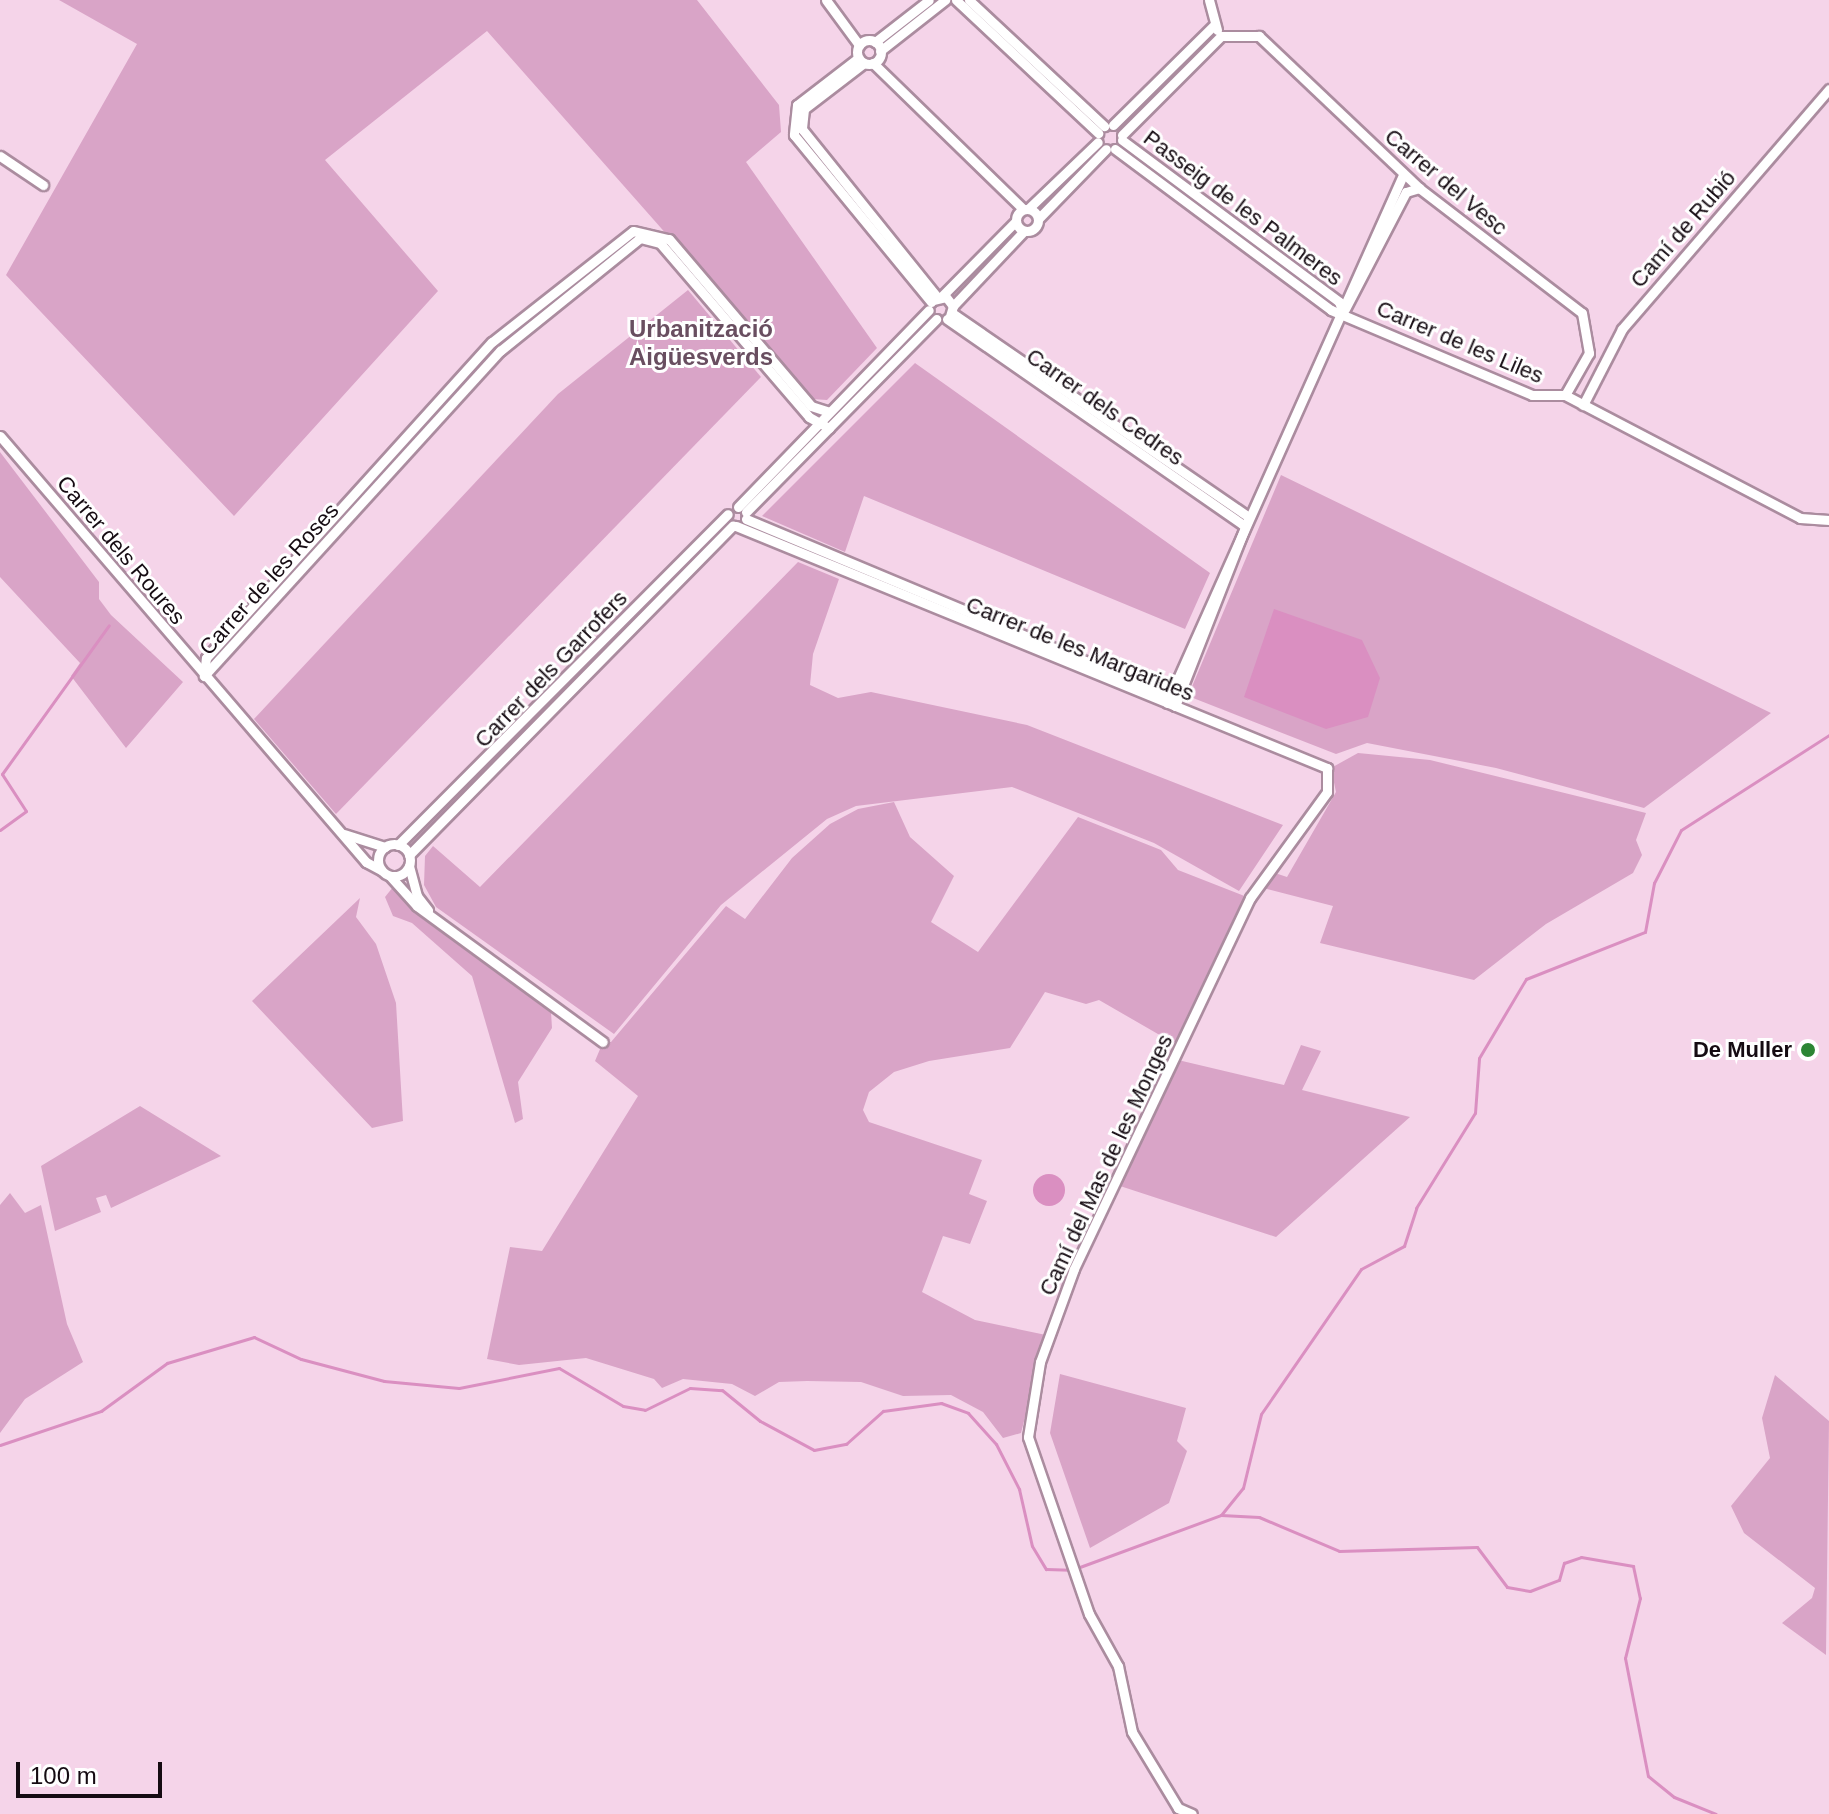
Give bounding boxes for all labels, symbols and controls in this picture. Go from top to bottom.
street label: Carrer del Vesc [1379,123,1513,241]
street label: Passeig de les Palmeres [1138,125,1348,291]
street label: Camí de Rubió [1625,165,1741,293]
street label: Carrer de les Liles [1373,295,1547,389]
district label: Urbanització Aigüesverds [629,315,773,371]
street label: Carrer dels Cedres [1021,343,1189,471]
street label: Carrer dels Roures [51,470,191,630]
street label: Carrer de les Roses [194,497,344,661]
street label: Carrer dels Garrofers [469,585,633,753]
street label: Carrer de les Margarides [962,591,1198,707]
street label: Camí del Mas de les Monges [1034,1030,1178,1300]
place label: De Muller [1693,1037,1792,1063]
marker: De Muller [1799,1041,1817,1059]
scale bar [20,1746,166,1796]
text: 100 m [30,1762,97,1789]

